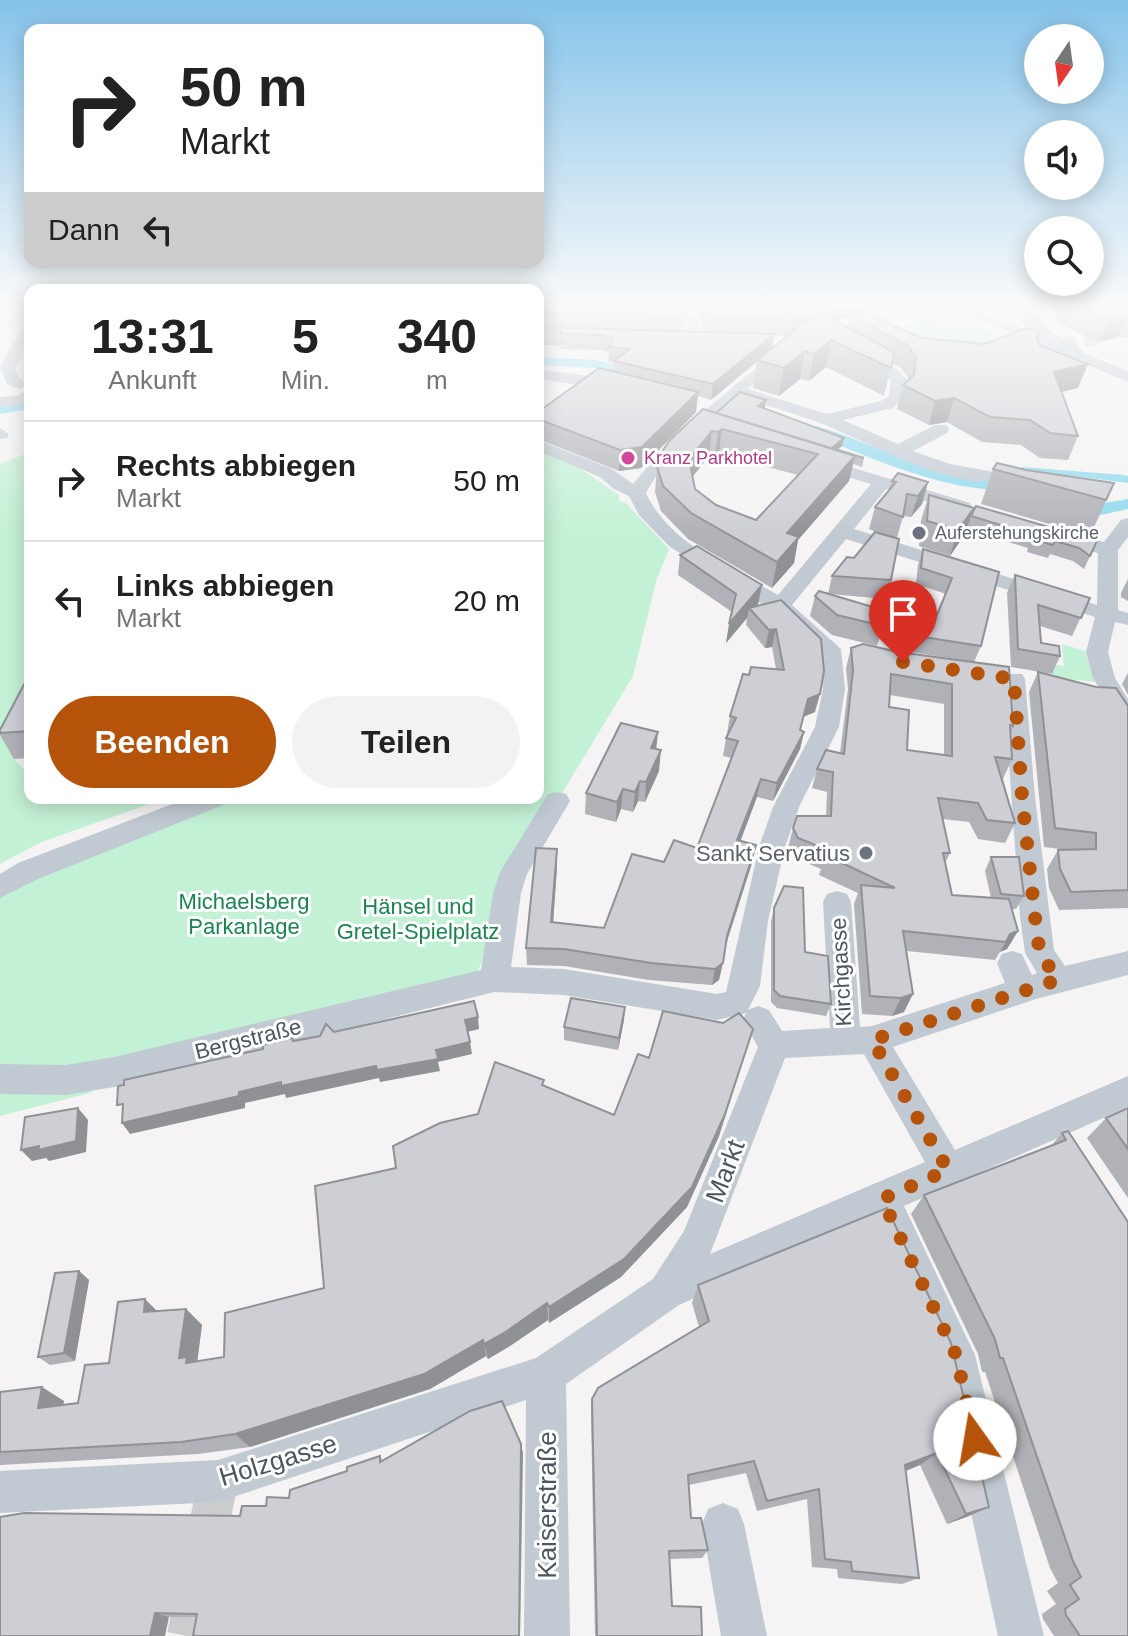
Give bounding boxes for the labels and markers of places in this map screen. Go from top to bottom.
place label: Kranz Parkhotel [644,448,772,468]
marker: Kranz Parkhotel [619,449,637,467]
place label: Auferstehungskirche [935,523,1099,543]
marker: Auferstehungskirche [910,524,928,542]
pin [869,580,937,662]
place label: Sankt Servatius [696,841,850,866]
marker: Sankt Servatius [857,844,875,862]

